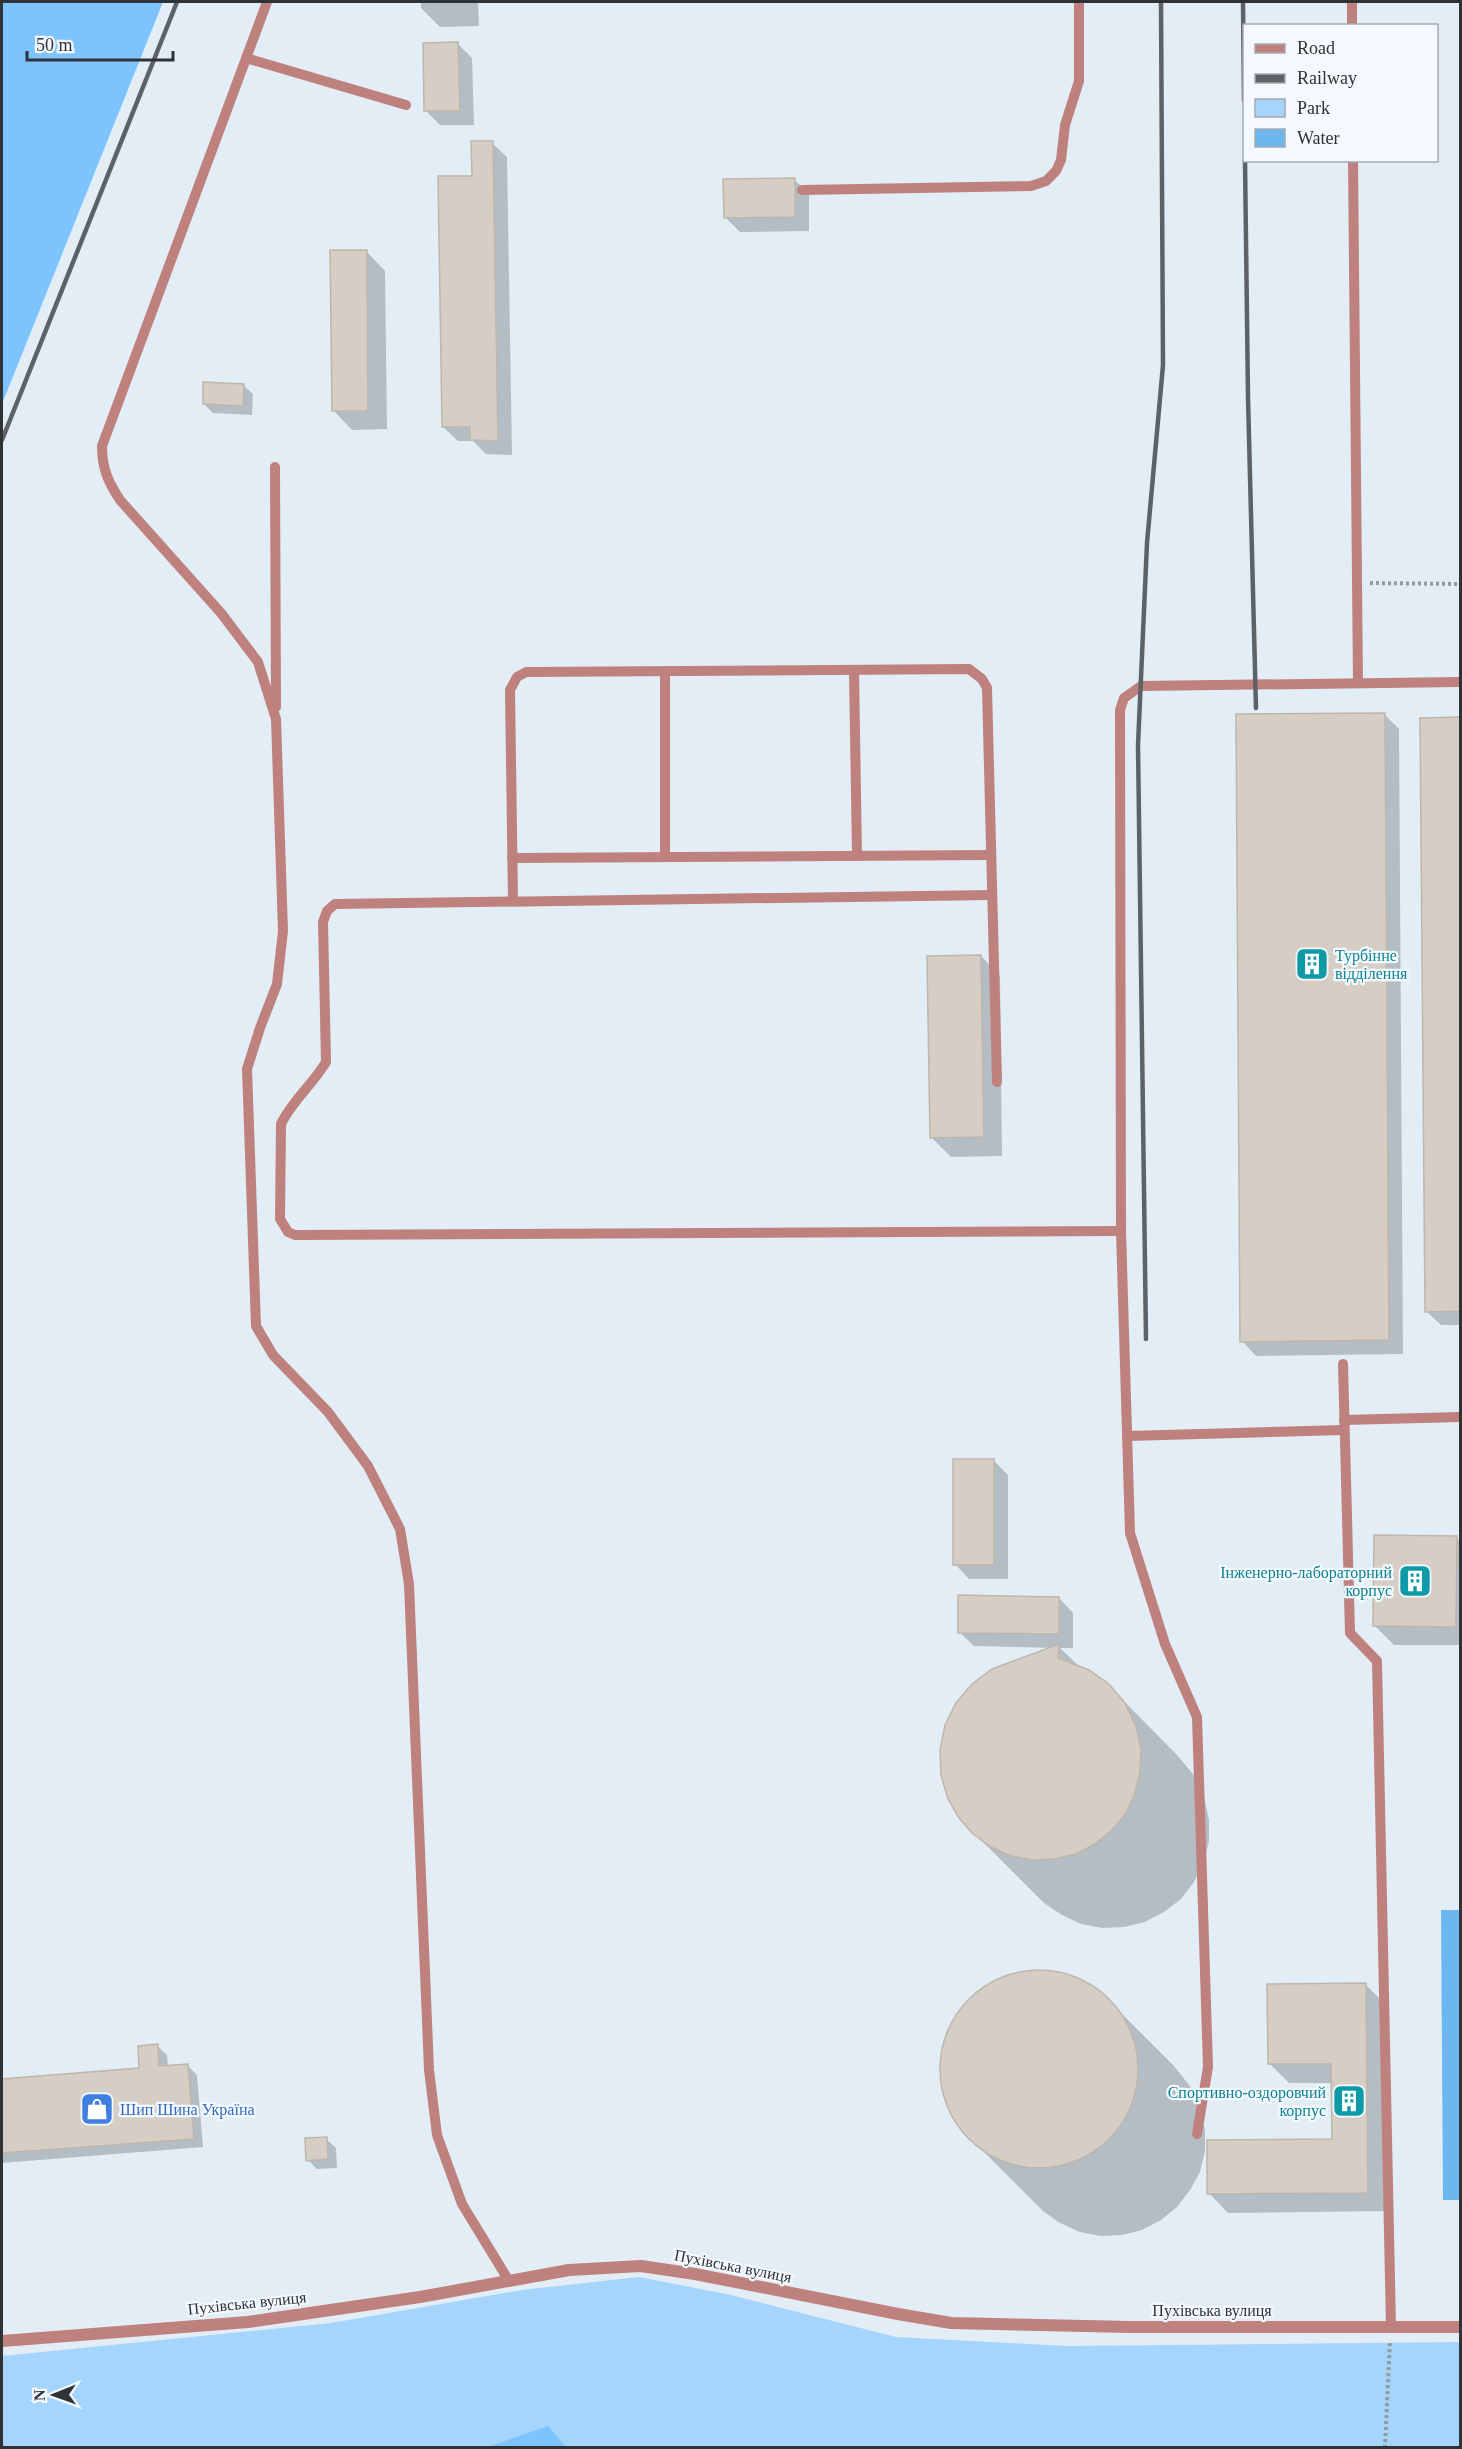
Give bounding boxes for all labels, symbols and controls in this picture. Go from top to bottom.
scale bar [27,24,172,62]
legend [1243,24,1438,162]
text: 50 m [36,35,73,55]
text: Road [1297,38,1335,58]
text: Railway [1297,68,1357,88]
text: Park [1297,98,1330,118]
text: Water [1297,128,1340,148]
building icon: Турбінне відділення [1294,946,1330,982]
place label: Турбінне відділення [1335,947,1408,983]
building icon: Інженерно-лабораторний корпус [1397,1563,1433,1599]
place label: Інженерно-лабораторний корпус [1220,1564,1392,1600]
building icon: Спортивно-оздоровчий корпус [1331,2083,1367,2119]
place label: Спортивно-оздоровчий корпус [1168,2084,1326,2120]
shop icon: Шип Шина Україна [79,2091,115,2127]
place label: Шип Шина Україна [120,2101,255,2119]
street label: Пухівська вулиця [673,2246,794,2287]
street label: Пухівська вулиця [187,2288,308,2319]
street label: Пухівська вулиця [1152,2302,1272,2320]
north arrow [24,2365,84,2425]
text: N [31,2389,48,2401]

